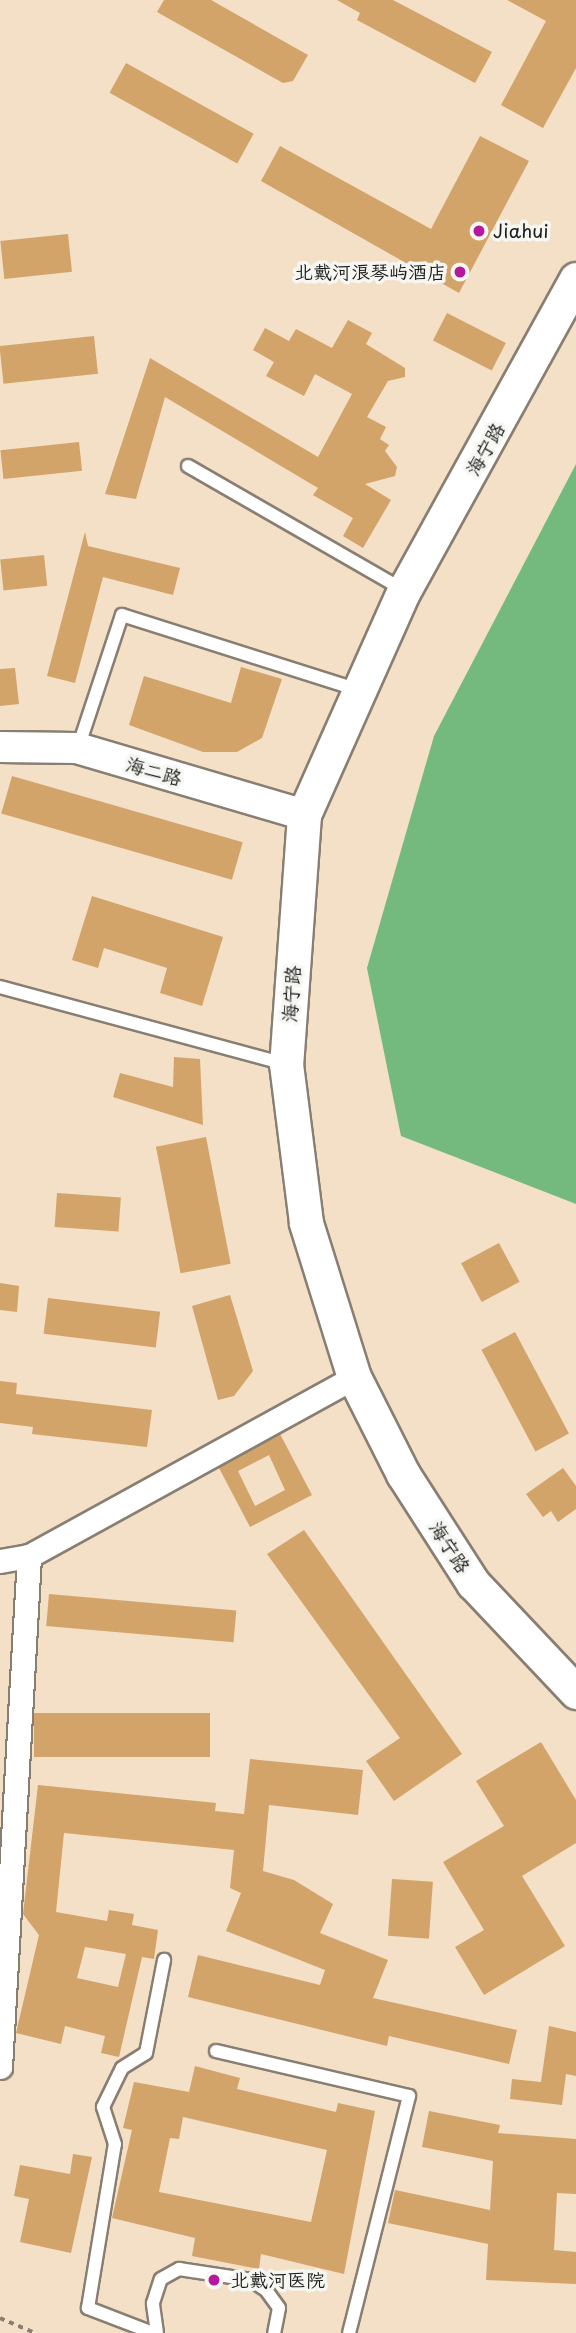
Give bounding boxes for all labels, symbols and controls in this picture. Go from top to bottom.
place label: Jiahui [493,220,549,242]
marker: Jiahui [471,223,487,239]
place label: 北戴河浪琴屿酒店 [294,261,446,283]
marker: 北戴河浪琴屿酒店 [452,264,468,280]
street label: 海宁路 [461,419,509,479]
street label: 海二路 [123,752,185,790]
street label: 海宁路 [278,965,304,1023]
street label: 海宁路 [425,1517,475,1577]
place label: 北戴河医院 [230,2269,325,2291]
marker: 北戴河医院 [204,2270,224,2290]

